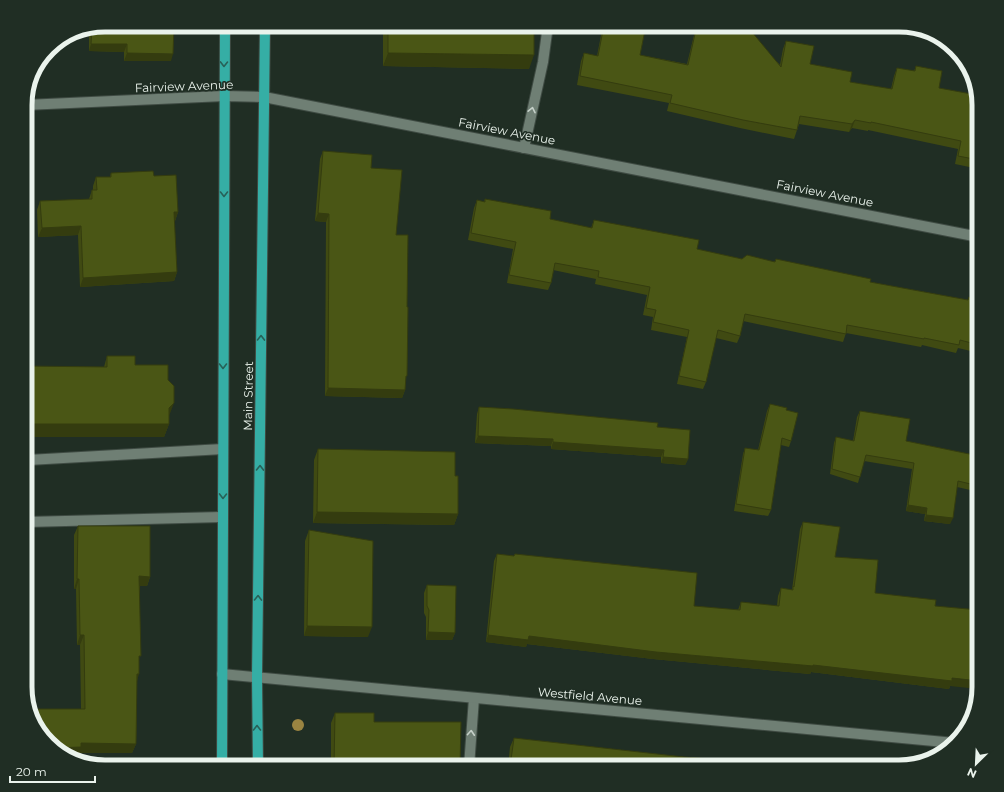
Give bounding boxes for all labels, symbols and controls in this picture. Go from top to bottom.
one-way arrow [220,61,228,67]
street label: Fairview Avenue [135,77,233,95]
one-way arrow [528,107,536,113]
street label: Fairview Avenue [457,114,557,148]
street label: Fairview Avenue [775,176,875,210]
one-way arrow [220,191,228,197]
one-way arrow [257,335,265,341]
street label: Main Street [240,361,256,431]
one-way arrow [219,363,227,369]
one-way arrow [255,465,264,471]
one-way arrow [218,493,227,499]
one-way arrow [254,595,262,601]
street label: Westfield Avenue [537,684,643,708]
one-way arrow [253,725,261,731]
one-way arrow [467,730,476,736]
north arrow [956,744,996,784]
scale bar [10,758,95,784]
text: 20 m [16,764,47,779]
text: N [965,765,979,781]

